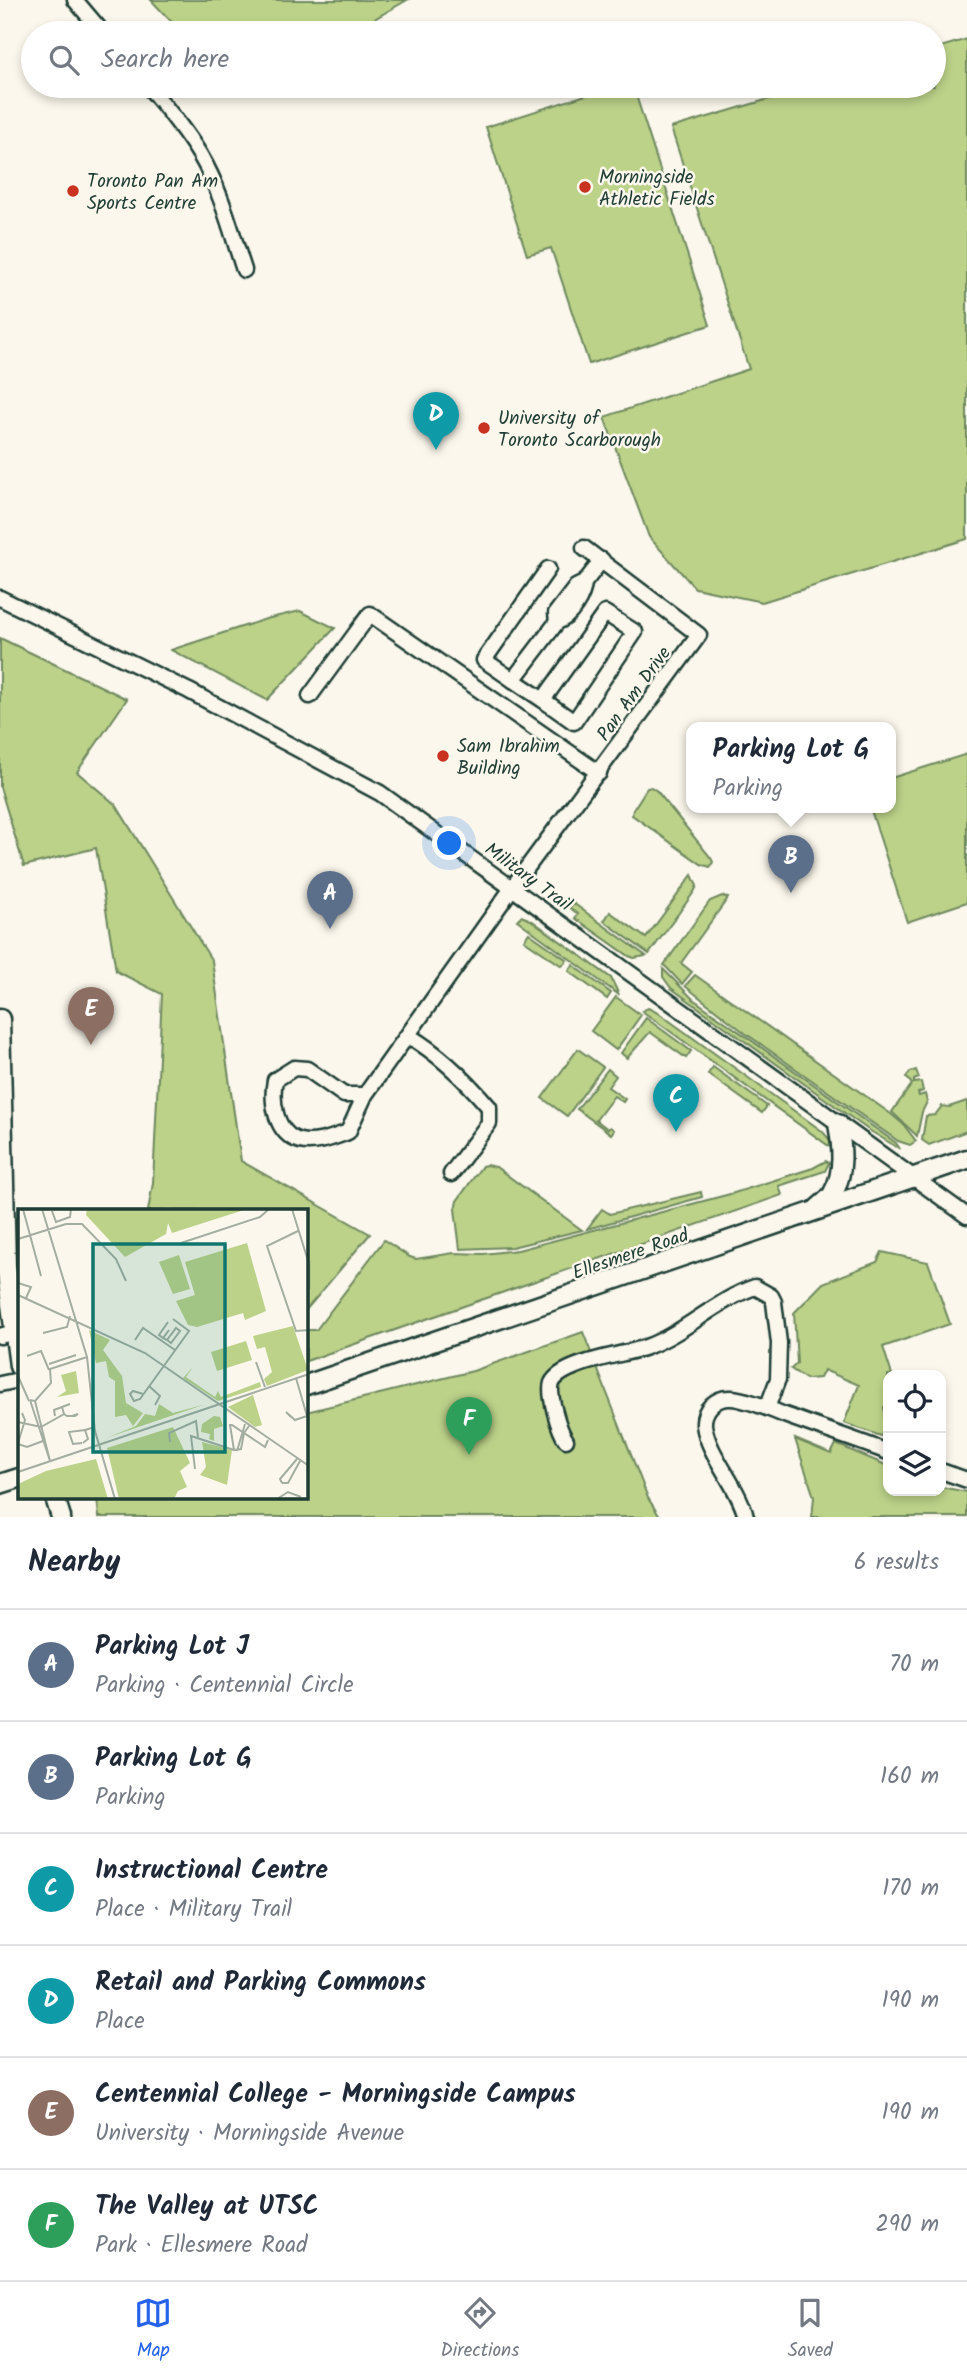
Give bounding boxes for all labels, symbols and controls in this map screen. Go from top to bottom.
search box [21,21,946,98]
text: Search here [101,39,229,81]
icon: search [45,41,83,79]
place label: Morningside Athletic Fields [599,163,714,215]
place label: Toronto Pan Am Sports Centre [87,167,218,219]
marker: Morningside Athletic Fields [577,179,593,195]
marker: Toronto Pan Am Sports Centre [65,183,81,199]
pin: D [413,392,459,450]
place label: University of Toronto Scarborough [498,404,661,456]
marker: University of Toronto Scarborough [476,420,492,436]
street label: Pan Am Drive [590,640,680,748]
popup [686,722,896,813]
text: Parking Lot G [713,729,869,771]
place label: Sam Ibrahim Building [457,732,560,784]
marker: Sam Ibrahim Building [435,748,451,764]
text: Parking [713,771,783,807]
your location [432,826,466,860]
street label: Military Trail [478,835,578,920]
pin: B [768,835,814,893]
pin: A [307,871,353,929]
pin: E [68,987,114,1045]
pin: C [653,1074,699,1132]
inset map [18,1209,308,1500]
street label: Ellesmere Road [568,1221,693,1289]
map controls [883,1370,946,1496]
button: locate [883,1370,946,1433]
pin: F [446,1397,492,1455]
button: layers [883,1433,946,1496]
text: Nearby [28,1539,120,1587]
text: 6 results [854,1545,939,1581]
text: Parking Lot J [95,1626,249,1668]
text: A [44,1647,58,1683]
text: 70 m [889,1647,939,1683]
text: Parking · Centennial Circle [95,1668,354,1704]
text: Parking Lot G [95,1738,252,1780]
text: B [44,1759,58,1795]
text: 160 m [880,1759,939,1795]
text: Parking [95,1780,165,1816]
text: Instructional Centre [95,1850,328,1892]
text: C [44,1871,58,1907]
text: 170 m [882,1871,939,1907]
text: Place · Military Trail [95,1892,292,1928]
text: Retail and Parking Commons [95,1962,426,2004]
text: D [43,1983,59,2019]
text: 190 m [882,1983,939,2019]
text: Place [95,2004,145,2040]
text: Centennial College - Morningside Campus [95,2074,576,2116]
text: E [45,2095,57,2131]
text: 190 m [882,2095,939,2131]
text: University · Morningside Avenue [95,2116,404,2152]
text: The Valley at UTSC [95,2186,319,2228]
text: F [45,2207,57,2243]
text: 290 m [875,2207,939,2243]
text: Park · Ellesmere Road [95,2228,307,2264]
tab: Map [134,2294,172,2366]
tab: Directions [441,2294,519,2366]
tab: Saved [788,2294,833,2366]

